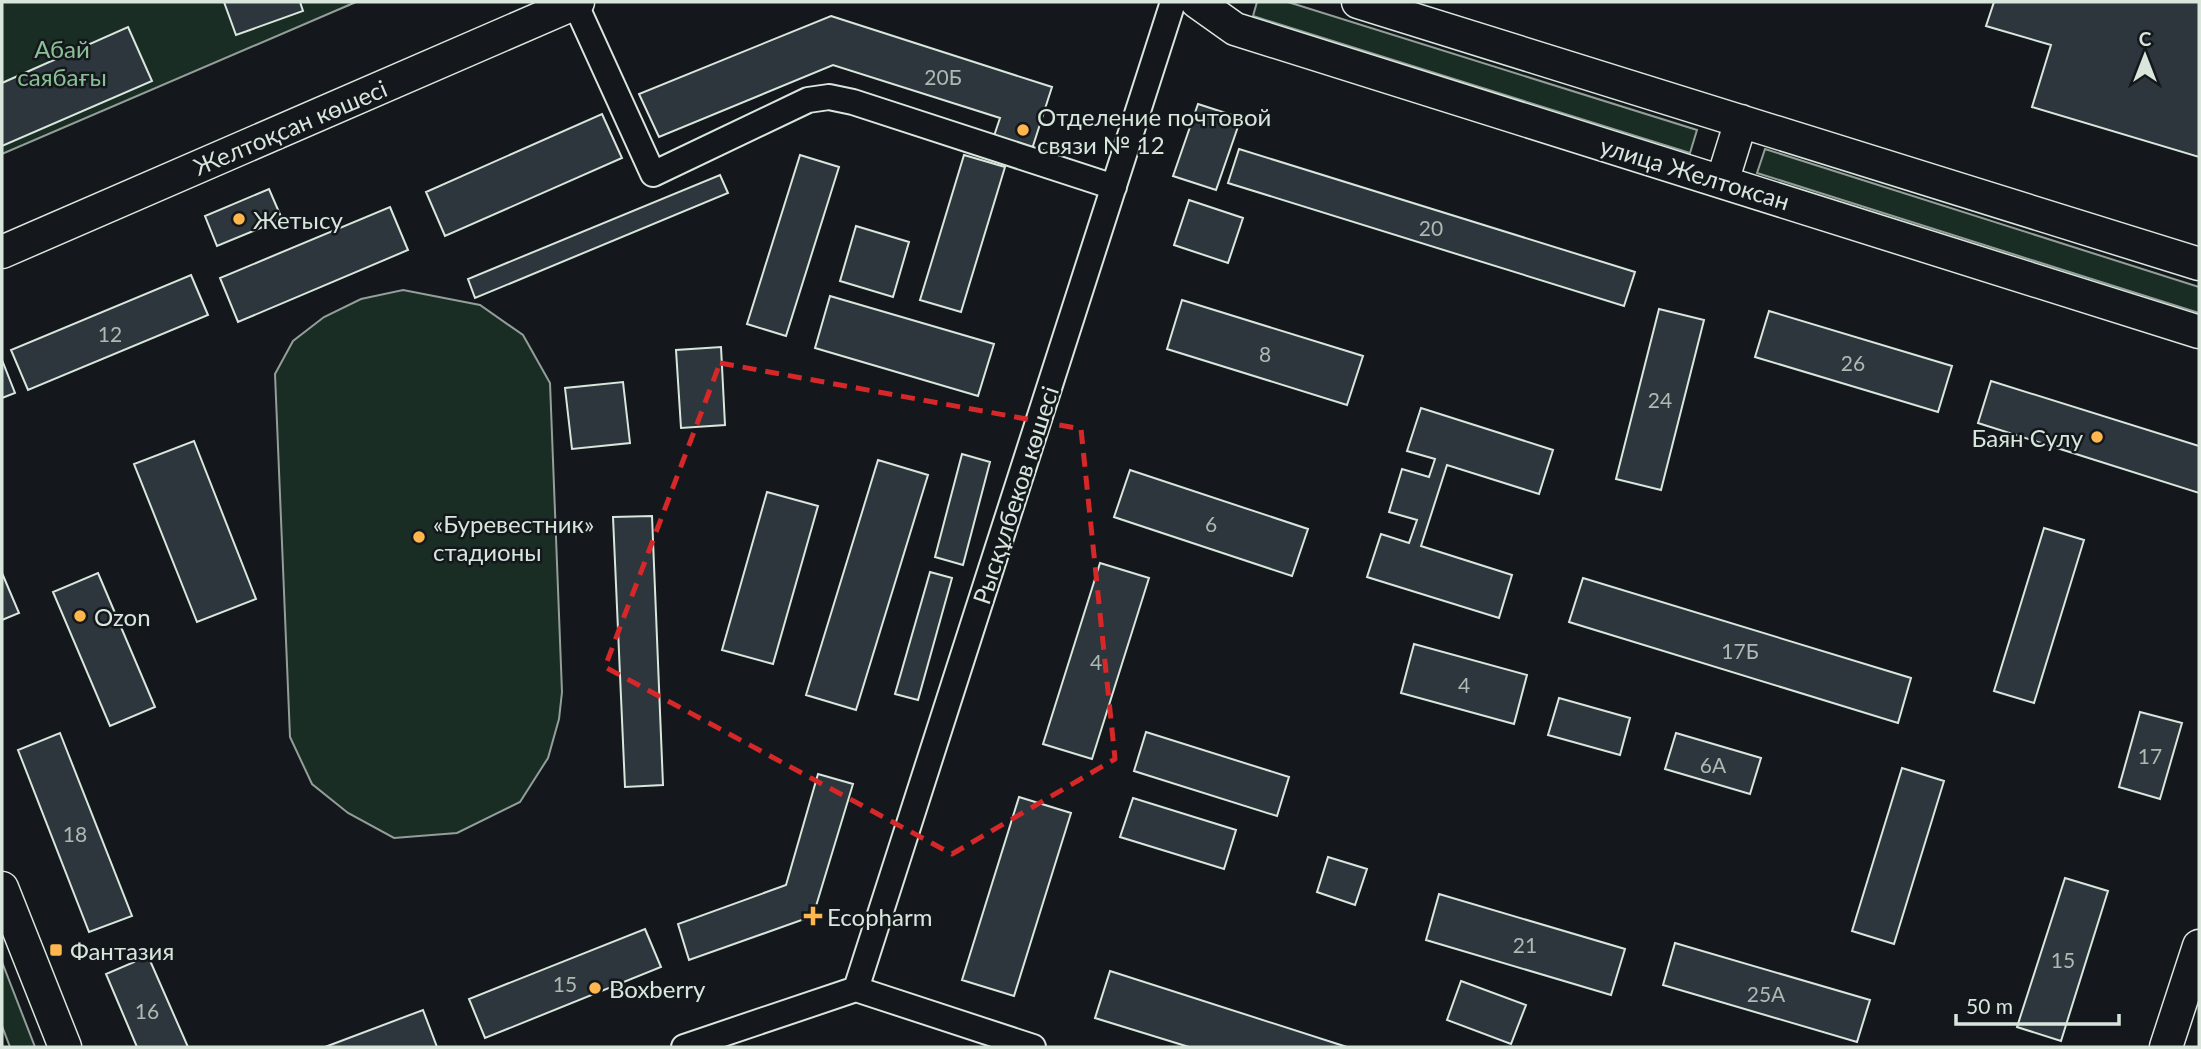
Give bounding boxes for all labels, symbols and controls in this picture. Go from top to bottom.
north arrow [2110,21,2180,91]
text: С [2139,27,2152,50]
park label: Абай саябағы [17,34,107,91]
house number: 20Б [924,64,962,89]
street label: Желтоқсан көшесі [189,73,391,181]
place label: Отделение почтовой связи № 12 [1037,102,1271,159]
marker: Отделение почтовой связи № 12 [1015,122,1031,138]
street label: улица Желтоксан [1597,130,1793,216]
place label: Жетысу [253,205,343,234]
marker: Жетысу [231,211,247,227]
house number: 20 [1419,215,1443,240]
house number: 12 [98,321,122,346]
house number: 8 [1259,341,1271,366]
house number: 26 [1841,350,1865,375]
street label: Рысқұлбеков көшесі [966,382,1064,608]
house number: 24 [1648,387,1672,412]
place label: Баян Сулу [1971,423,2084,452]
marker: Баян Сулу [2089,429,2105,445]
place label: «Буревестник» стадионы [433,509,594,566]
house number: 6 [1205,511,1217,536]
marker: «Буревестник» стадионы [411,529,427,545]
place label: Ozon [94,602,151,631]
marker: Ozon [72,608,88,624]
house number: 17Б [1721,638,1759,663]
house number: 4 [1090,649,1102,674]
house number: 4 [1458,672,1470,697]
house number: 17 [2138,743,2162,768]
house number: 6А [1700,752,1727,777]
house number: 18 [63,821,87,846]
place label: Ecopharm [827,902,932,931]
marker: Ecopharm [805,908,821,924]
house number: 21 [1513,932,1537,957]
place label: Фантазия [70,936,174,965]
marker: Фантазия [48,942,64,958]
house number: 15 [2051,947,2075,972]
house number: 15 [553,971,577,996]
place label: Boxberry [609,974,706,1003]
marker: Boxberry [587,980,603,996]
house number: 25А [1747,981,1786,1006]
scale bar [1956,982,2119,1026]
text: 50 m [1966,993,2013,1018]
house number: 16 [135,998,159,1023]

